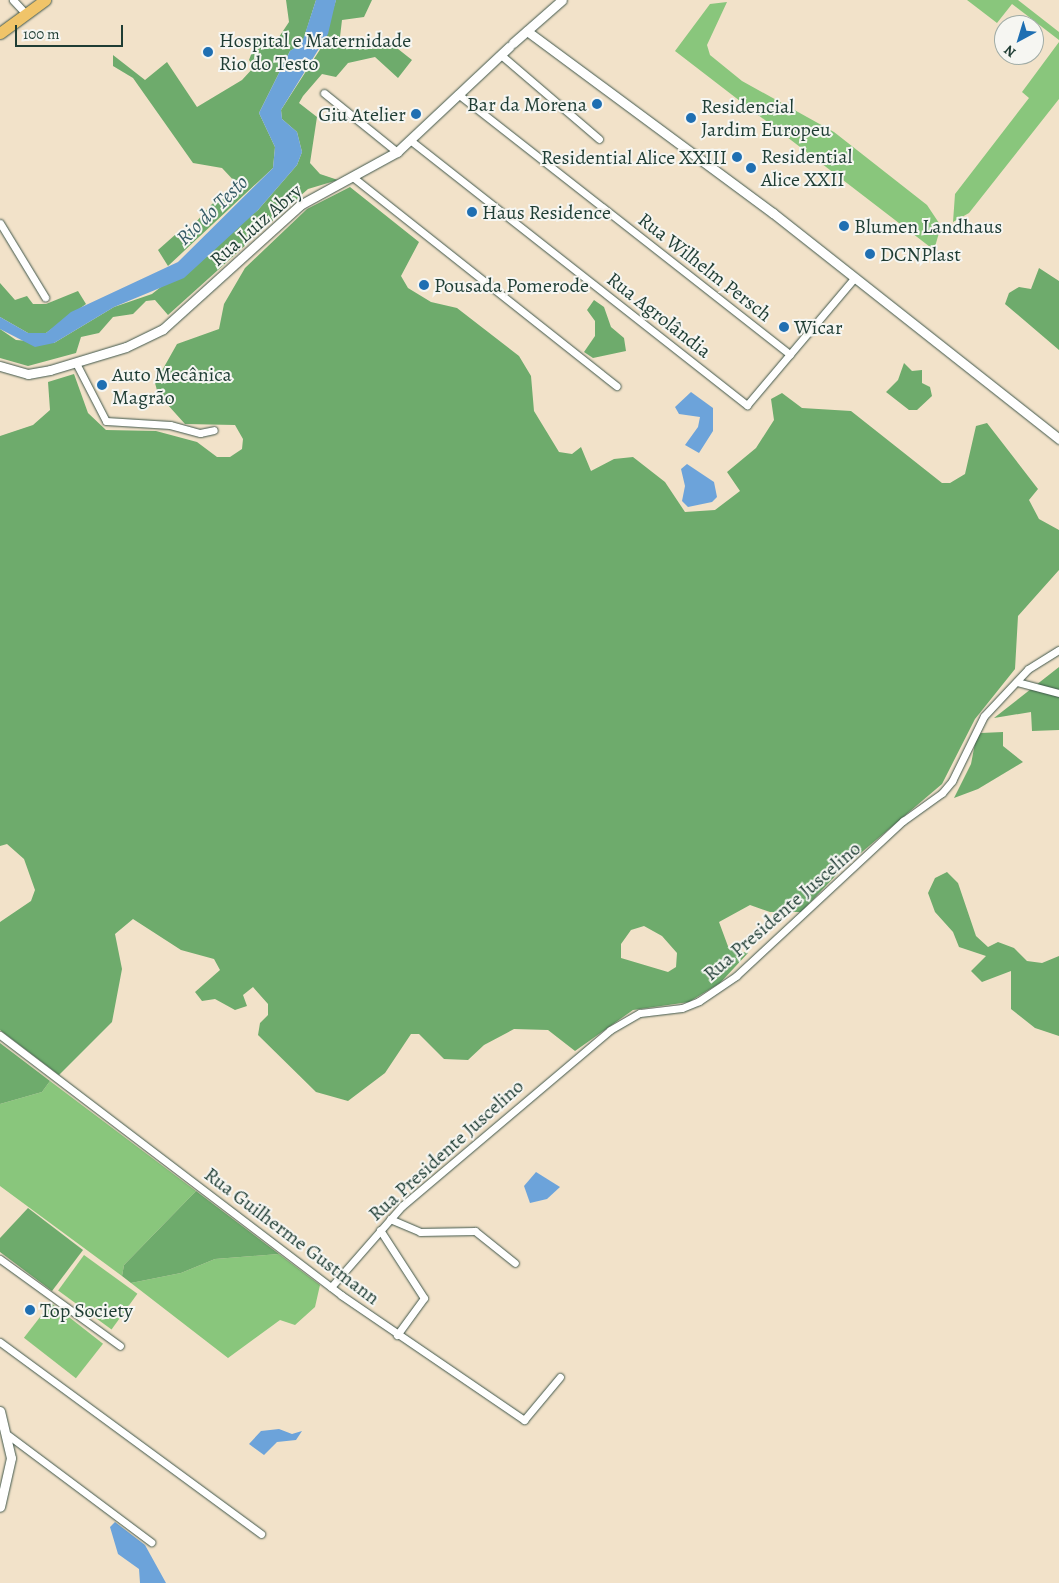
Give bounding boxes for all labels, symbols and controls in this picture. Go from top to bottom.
scale bar [18,15,125,47]
north arrow [994,15,1044,65]
text: 100 m [23,24,60,44]
place label: Hospital e Maternidade Rio do Testo [219,29,411,76]
text: N [1000,41,1020,62]
marker: Hospital e Maternidade Rio do Testo [201,45,215,59]
place label: Bar da Morena [467,92,587,116]
place label: Residencial Jardim Europeu [701,94,831,141]
marker: Bar da Morena [591,98,603,110]
place label: Giu Atelier [318,102,406,126]
marker: Giu Atelier [410,108,422,120]
marker: Residencial Jardim Europeu [685,112,697,124]
place label: Residential Alice XXII [761,144,852,191]
place label: Residential Alice XXIII [541,145,727,169]
marker: Residential Alice XXIII [731,151,743,163]
marker: Residential Alice XXII [745,162,757,174]
water label: Rio do Testo [171,170,253,250]
street label: Rua Luiz Abry [205,179,307,271]
place label: Haus Residence [482,200,611,224]
marker: Haus Residence [466,206,478,218]
street label: Rua Wilhelm Persch [633,207,777,327]
place label: Blumen Landhaus [854,214,1002,238]
marker: Blumen Landhaus [838,220,850,232]
place label: DCNPlast [880,242,961,266]
marker: DCNPlast [864,248,876,260]
street label: Rua Agrolândia [602,267,716,363]
place label: Pousada Pomerode [434,273,589,297]
marker: Pousada Pomerode [418,279,430,291]
place label: Wicar [794,315,843,339]
marker: Wicar [778,321,790,333]
place label: Auto Mecânica Magrão [112,362,232,409]
marker: Auto Mecânica Magrão [96,379,108,391]
street label: Rua Presidente Juscelino [699,836,865,986]
street label: Rua Presidente Juscelino [364,1074,528,1226]
street label: Rua Guilherme Gustmann [200,1162,384,1310]
place label: Top Society [40,1298,133,1322]
marker: Top Society [24,1304,36,1316]

